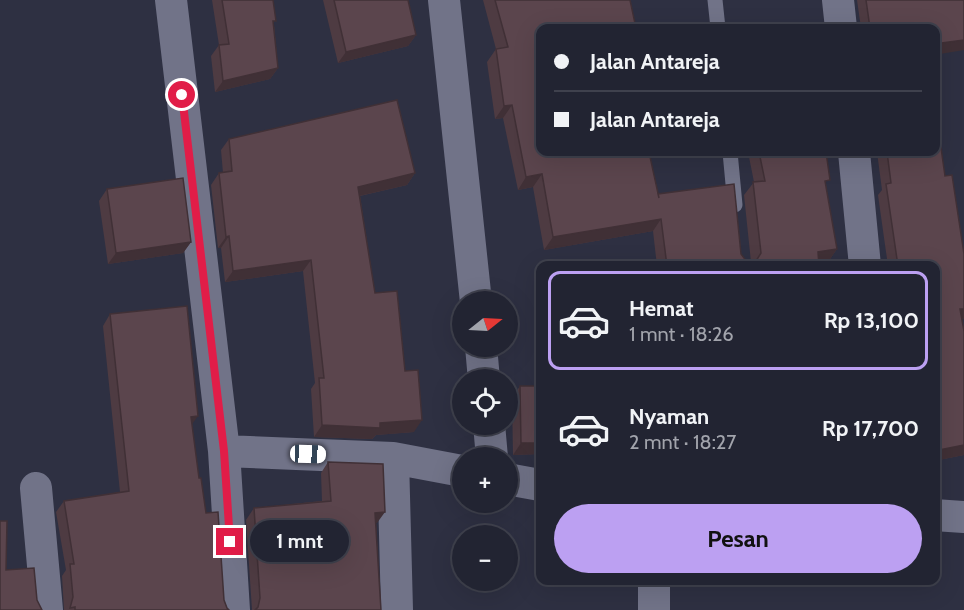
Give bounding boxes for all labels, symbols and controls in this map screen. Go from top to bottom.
text: Jalan Antareja [590,48,720,75]
route start [168,81,195,108]
text: Jalan Antareja [590,106,720,133]
north arrow [452,291,518,357]
map controls [452,291,518,591]
icon: car [557,294,611,348]
text: Hemat [629,295,694,322]
text: Rp 13,100 [824,307,919,334]
text: 1 mnt · 18:26 [629,322,734,346]
button: locate [452,369,518,435]
icon: car [557,402,611,456]
text: Nyaman [629,403,709,430]
text: Rp 17,700 [822,415,919,442]
text: 2 mnt · 18:27 [629,430,736,454]
car [290,444,326,464]
button: + [452,447,518,513]
button: Pesan [554,504,922,573]
callout: 1 mnt [251,521,350,563]
button: − [452,525,518,591]
route end [216,528,243,555]
text: 1 mnt [276,529,323,553]

